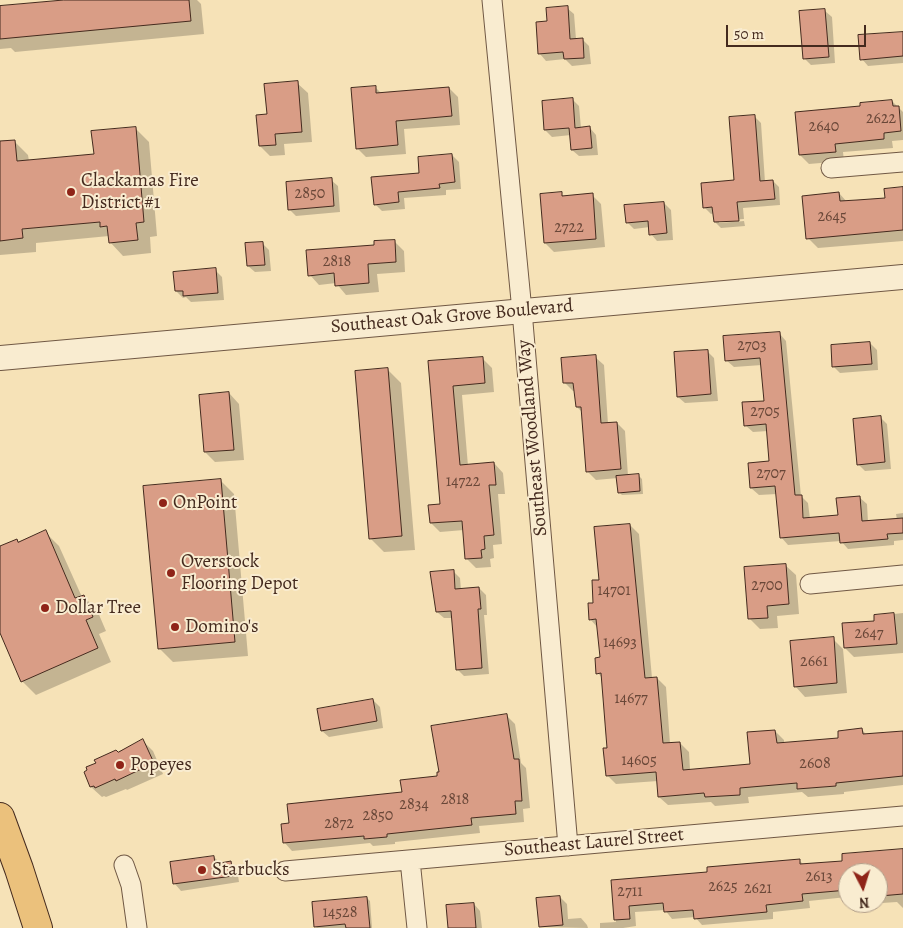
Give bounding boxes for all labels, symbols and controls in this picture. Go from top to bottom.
scale bar [728,15,868,47]
text: 50 m [734,24,764,44]
house number: 2622 [866,109,896,129]
house number: 2640 [809,117,839,137]
place label: Clackamas Fire District #1 [81,170,199,214]
house number: 2850 [295,184,325,204]
marker: Clackamas Fire District #1 [65,186,77,198]
house number: 2645 [817,207,847,227]
house number: 2722 [554,218,584,238]
house number: 2818 [323,252,351,272]
street label: Southeast Oak Grove Boulevard [330,295,574,339]
house number: 2703 [737,336,767,356]
street label: Southeast Woodland Way [513,339,553,537]
house number: 2705 [750,402,780,422]
house number: 2707 [756,464,786,484]
house number: 14722 [446,472,480,492]
place label: OnPoint [173,492,237,514]
marker: OnPoint [157,497,169,509]
place label: Overstock Flooring Depot [181,551,298,595]
marker: Overstock Flooring Depot [165,567,177,579]
house number: 2700 [751,576,783,596]
house number: 14701 [597,581,631,601]
place label: Dollar Tree [55,597,141,619]
marker: Dollar Tree [39,602,51,614]
place label: Domino's [185,616,259,638]
marker: Domino's [169,621,181,633]
house number: 2647 [855,624,883,644]
house number: 14693 [603,633,637,653]
house number: 2661 [800,652,828,672]
house number: 14677 [614,689,648,709]
house number: 14605 [621,751,657,771]
place label: Popeyes [130,754,192,776]
house number: 2608 [799,754,831,774]
marker: Popeyes [114,759,126,771]
house number: 2818 [441,790,469,810]
house number: 2834 [399,795,429,815]
house number: 2850 [363,806,393,826]
house number: 2872 [324,814,354,834]
street label: Southeast Laurel Street [503,824,685,862]
place label: Starbucks [212,859,290,881]
north arrow [838,863,888,913]
marker: Starbucks [196,864,208,876]
house number: 2613 [805,867,833,887]
house number: 2625 [708,877,738,897]
house number: 2621 [744,879,772,899]
house number: 2711 [617,882,643,902]
text: N [858,893,870,912]
house number: 14528 [323,903,357,923]

